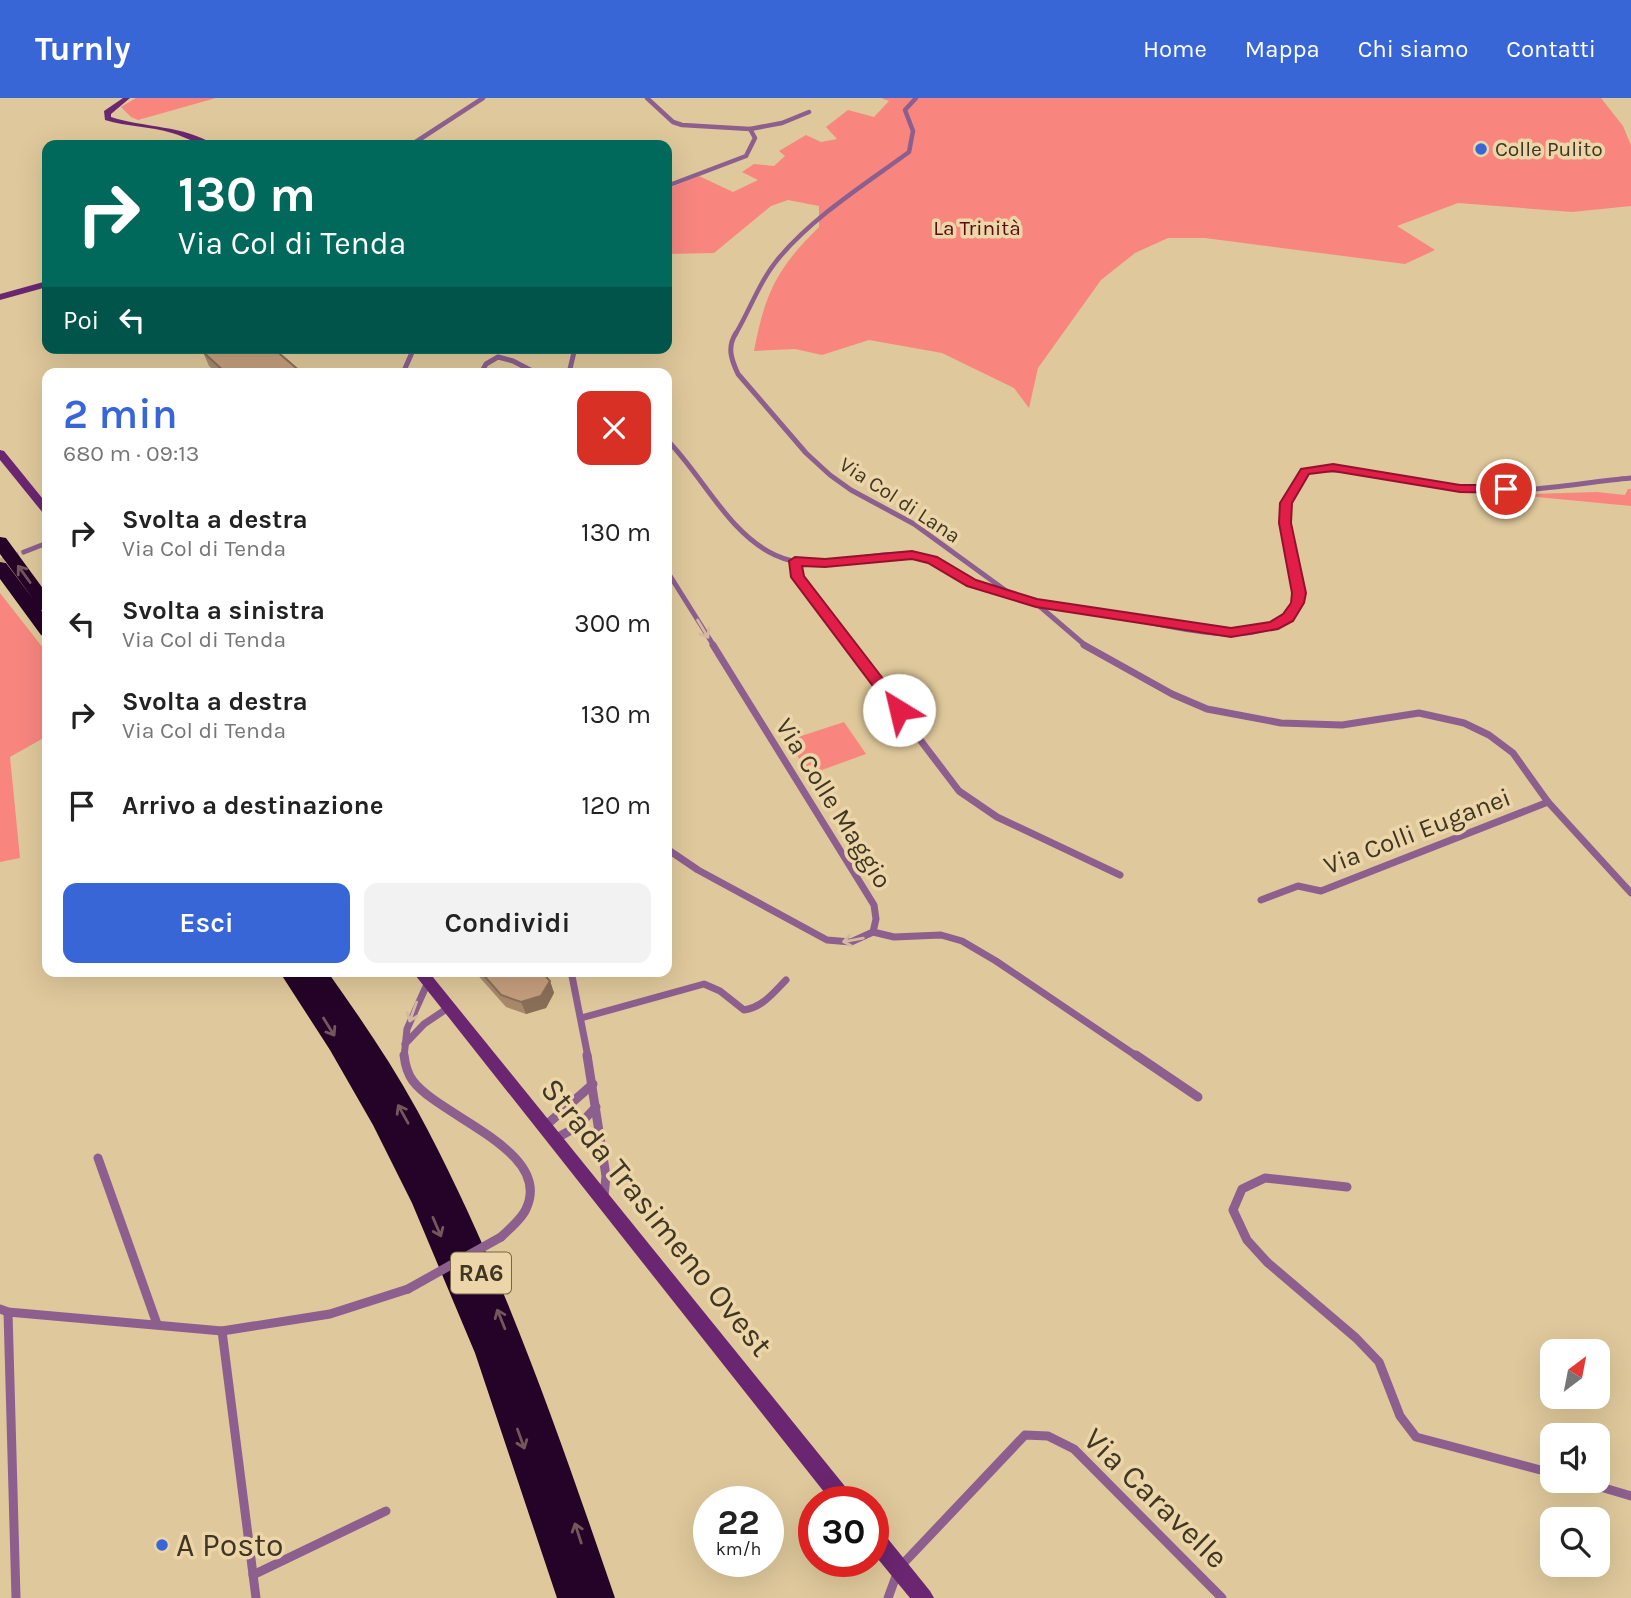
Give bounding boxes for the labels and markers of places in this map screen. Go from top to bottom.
place label: Colle Pulito [1495,137,1603,161]
marker: Colle Pulito [1473,141,1489,157]
pin [1476,459,1536,519]
place label: A Posto [176,1527,284,1564]
marker: A Posto [154,1537,170,1553]

